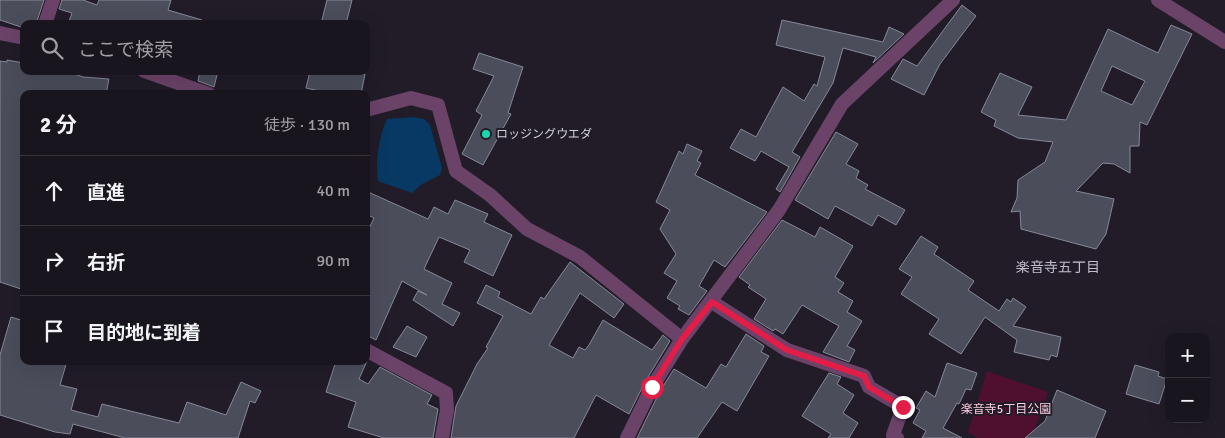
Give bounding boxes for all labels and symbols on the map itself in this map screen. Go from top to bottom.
place label: ロッジングウエダ [496,127,592,142]
marker: ロッジングウエダ [480,128,492,140]
district label: 楽音寺五丁目 [1016,259,1100,276]
route start [641,376,664,399]
route end [892,396,915,419]
park label: 楽音寺5丁目公園 [961,402,1051,417]

